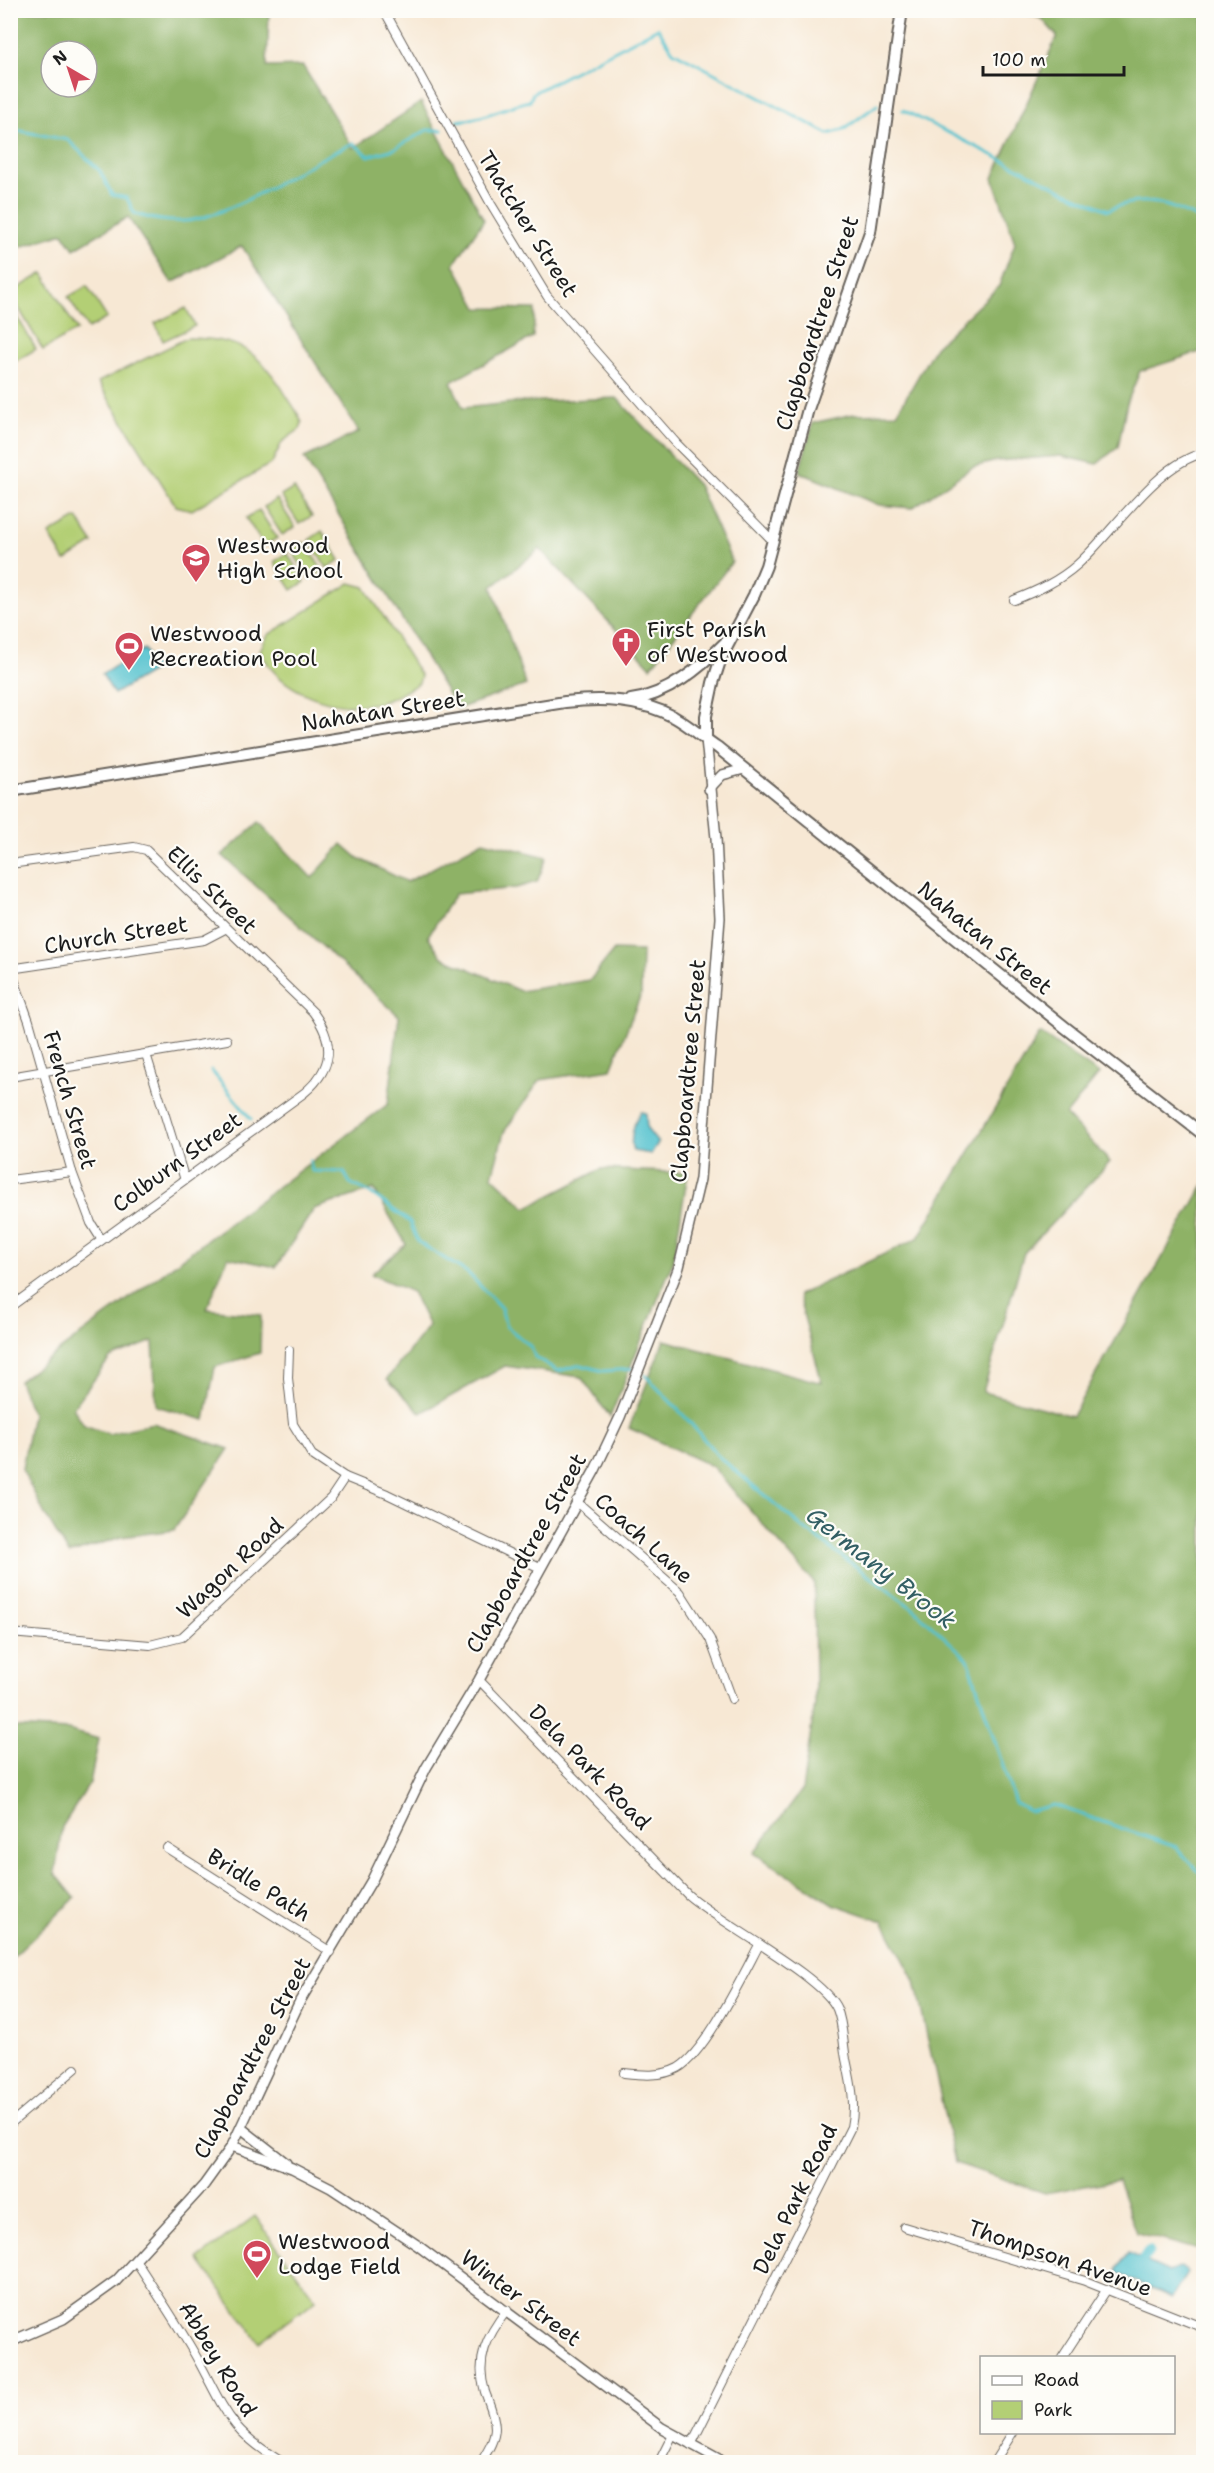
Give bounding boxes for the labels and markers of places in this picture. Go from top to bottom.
place label: Westwood High School [217,531,343,585]
school or university icon: Westwood High School [180,542,212,584]
place label: First Parish of Westwood [647,615,788,669]
place label: Westwood Recreation Pool [150,619,317,673]
church icon: First Parish of Westwood [610,626,642,668]
sports icon: Westwood Recreation Pool [113,630,145,672]
place label: Westwood Lodge Field [278,2227,400,2281]
sports icon: Westwood Lodge Field [241,2238,273,2280]

